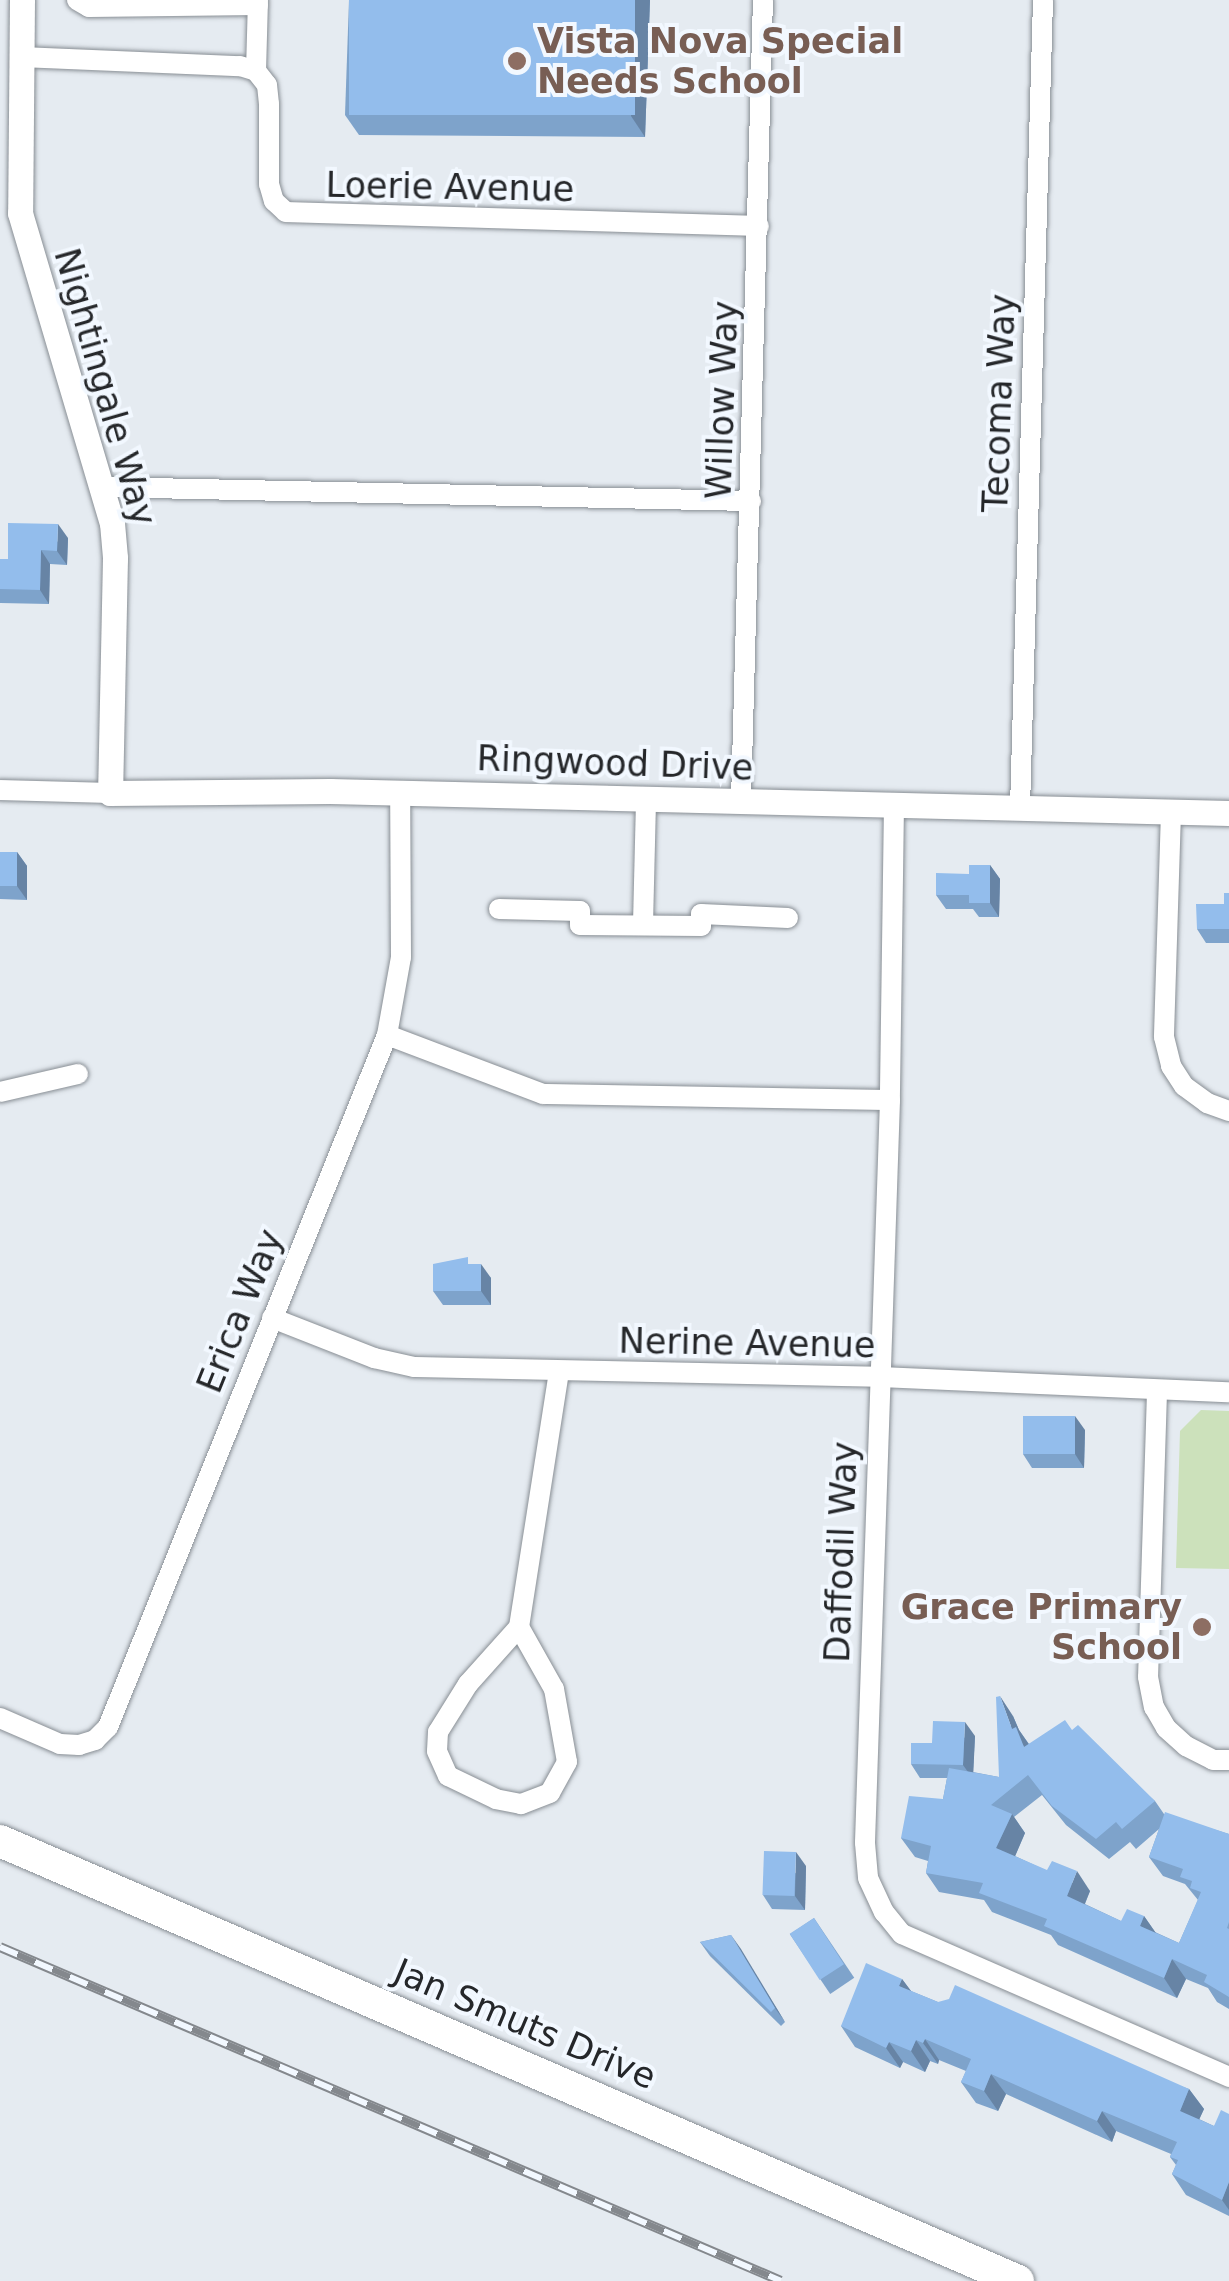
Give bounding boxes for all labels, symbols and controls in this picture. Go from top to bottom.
place label: Vista Nova Special Needs School [537,20,903,102]
marker: Vista Nova Special Needs School [506,50,528,72]
street label: Loerie Avenue [325,164,575,210]
street label: Nightingale Way [45,244,165,530]
street label: Tecoma Way [974,293,1024,513]
street label: Willow Way [698,300,746,500]
street label: Ringwood Drive [476,737,754,789]
street label: Erica Way [188,1223,292,1399]
street label: Nerine Avenue [618,1320,876,1366]
street label: Daffodil Way [816,1441,866,1663]
place label: Grace Primary School [901,1586,1182,1668]
marker: Grace Primary School [1191,1616,1213,1638]
street label: Jan Smuts Drive [388,1950,662,2098]

